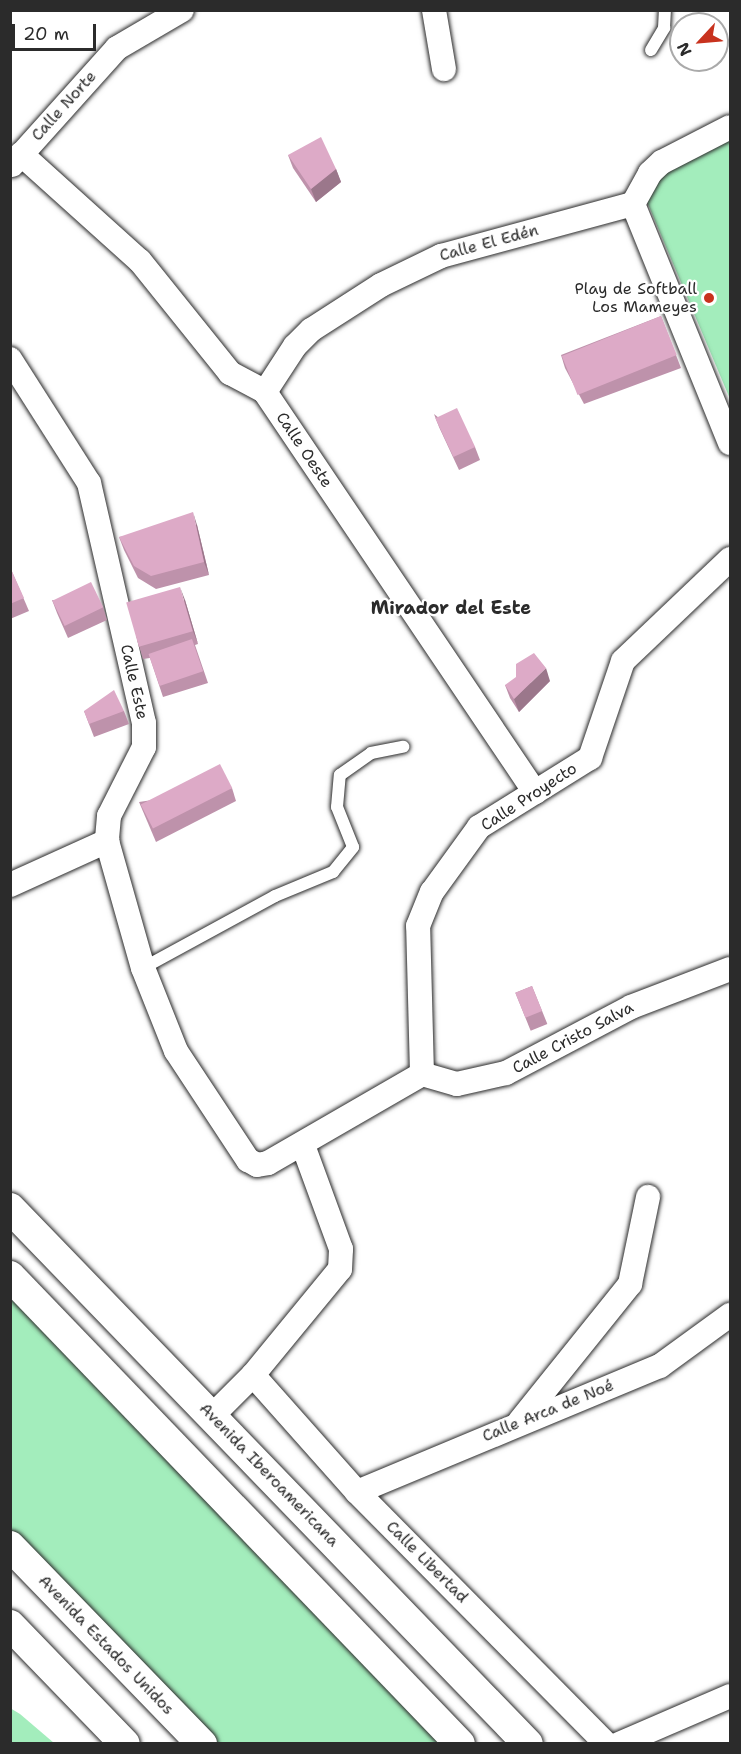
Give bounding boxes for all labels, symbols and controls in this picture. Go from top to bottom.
scale bar [15,12,99,50]
north arrow [669,12,729,72]
text: 20 m [23,22,69,46]
text: N [672,39,696,60]
street label: Calle Norte [28,67,100,145]
street label: Calle El Edén [437,221,541,265]
place label: Play de Softball Los Mameyes [574,279,697,317]
marker: Play de Softball Los Mameyes [702,291,716,305]
street label: Calle Oeste [272,409,336,491]
district label: Mirador del Este [371,597,531,619]
street label: Calle Este [116,643,152,721]
street label: Calle Proyecto [477,759,581,835]
street label: Calle Cristo Salva [509,998,637,1078]
street label: Calle Arca de Noé [480,1376,616,1446]
street label: Avenida Iberoamericana [195,1399,343,1551]
street label: Calle Libertad [382,1517,472,1607]
street label: Avenida Estados Unidos [34,1571,178,1719]

